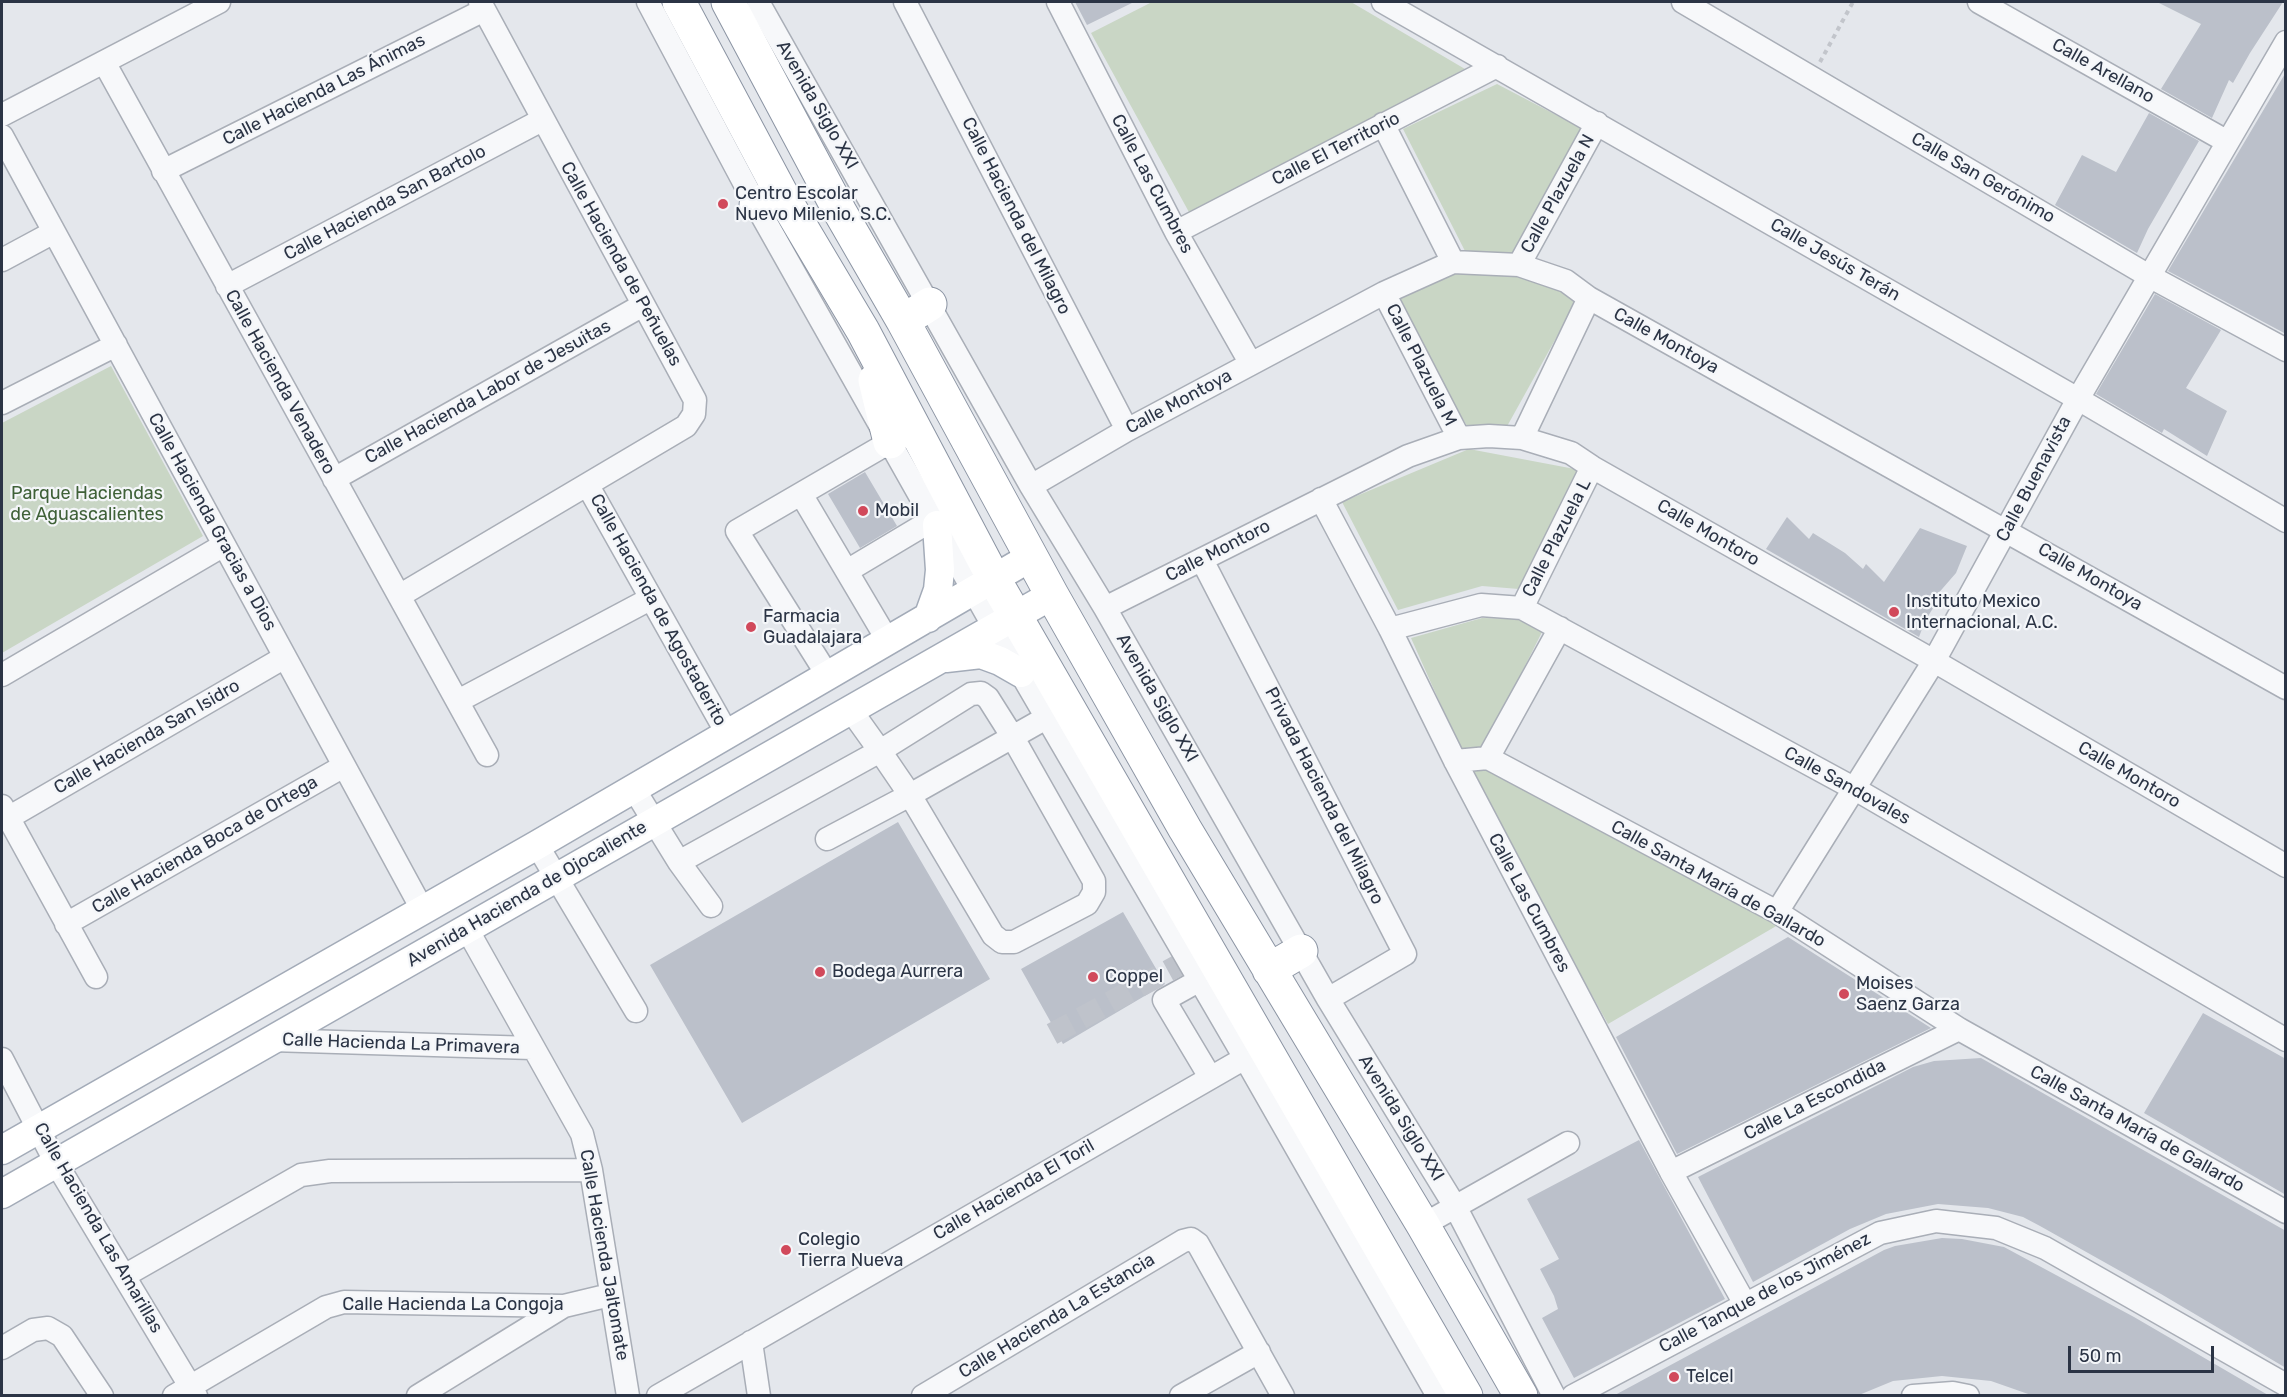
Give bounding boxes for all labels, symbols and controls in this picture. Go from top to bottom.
street label: Calle Hacienda Las Ánimas [219,29,429,151]
street label: Calle Arellano [2048,34,2158,108]
street label: Avenida Siglo XXI [771,37,863,173]
street label: Calle El Territorio [1268,107,1404,191]
street label: Calle Las Cumbres [1106,111,1198,257]
street label: Calle Hacienda del Milagro [957,114,1075,318]
street label: Calle San Gerónimo [1907,128,2059,228]
street label: Calle Plazuela N [1516,131,1600,257]
street label: Calle Hacienda San Bartolo [280,141,490,265]
street label: Calle Hacienda de Peñuelas [556,158,686,370]
place label: Centro Escolar Nuevo Milenio, S.C. [735,183,892,226]
marker: Centro Escolar Nuevo Milenio, S.C. [716,197,730,211]
street label: Calle Jesús Terán [1766,214,1904,306]
street label: Calle Hacienda Venadero [220,286,340,478]
street label: Calle Plazuela M [1381,300,1461,430]
street label: Calle Montoya [1610,303,1722,379]
street label: Calle Hacienda Labor de Jesuitas [361,315,615,469]
street label: Calle Montoya [1122,365,1236,439]
street label: Calle Hacienda Gracias a Dios [143,409,281,635]
street label: Calle Buenavista [1992,412,2076,546]
street label: Calle Plazuela L [1518,475,1596,601]
park label: Parque Haciendas de Aguascalientes [10,483,164,526]
street label: Calle Hacienda de Agostaderito [585,490,731,730]
street label: Calle Montoro [1653,495,1763,571]
place label: Mobil [875,500,919,522]
marker: Mobil [856,504,870,518]
street label: Calle Montoro [1162,515,1274,587]
street label: Calle Montoya [2034,538,2146,616]
place label: Instituto Mexico Internacional, A.C. [1906,591,2058,634]
marker: Instituto Mexico Internacional, A.C. [1887,605,1901,619]
place label: Farmacia Guadalajara [763,606,862,648]
marker: Farmacia Guadalajara [744,620,758,634]
street label: Avenida Siglo XXI [1111,630,1203,766]
street label: Calle Hacienda San Isidro [50,675,244,799]
street label: Privada Hacienda del Milagro [1260,684,1388,908]
street label: Calle Montoro [2074,737,2184,813]
street label: Calle Sandovales [1780,742,1914,830]
street label: Calle Hacienda Boca de Ortega [88,771,322,919]
street label: Avenida Hacienda de Ojocaliente [403,816,651,972]
street label: Calle Santa María de Gallardo [1607,816,1829,952]
street label: Calle Las Cumbres [1483,830,1575,976]
place label: Bodega Aurrera [832,961,963,983]
marker: Bodega Aurrera [813,965,827,979]
place label: Coppel [1105,966,1163,988]
marker: Coppel [1086,970,1100,984]
place label: Moises Saenz Garza [1856,973,1960,1016]
marker: Moises Saenz Garza [1837,987,1851,1001]
street label: Calle Hacienda La Primavera [282,1029,520,1059]
street label: Avenida Siglo XXI [1354,1051,1448,1185]
street label: Calle La Escondida [1740,1055,1890,1145]
street label: Calle Santa María de Gallardo [2026,1061,2248,1197]
street label: Calle Hacienda Las Amarillas [29,1119,167,1337]
street label: Calle Hacienda El Toril [930,1135,1098,1245]
street label: Calle Hacienda Jaltomate [575,1148,633,1362]
street label: Calle Tanque de los Jiménez [1656,1228,1874,1358]
place label: Colegio Tierra Nueva [798,1229,903,1272]
marker: Colegio Tierra Nueva [779,1243,793,1257]
street label: Calle Hacienda La Estancia [955,1249,1159,1383]
street label: Calle Hacienda La Congoja [342,1294,564,1316]
scale bar [2071,1334,2216,1372]
text: 50 m [2079,1345,2122,1367]
place label: Telcel [1686,1366,1734,1388]
marker: Telcel [1667,1370,1681,1384]

